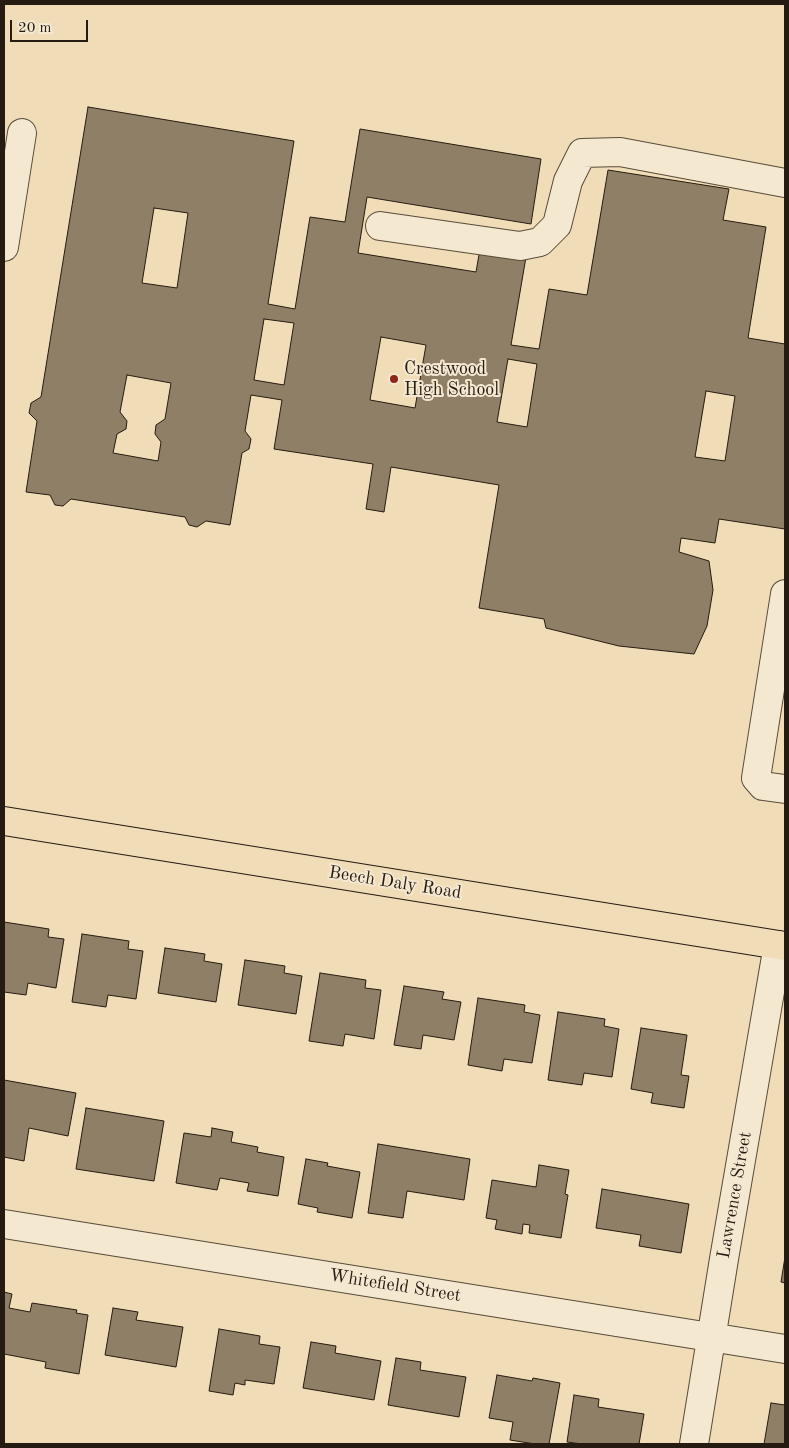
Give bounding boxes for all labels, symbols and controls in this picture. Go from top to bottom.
scale bar [12,10,90,42]
text: 20 m [18,21,52,36]
place label: Crestwood High School [404,358,499,400]
marker: Crestwood High School [388,373,400,385]
street label: Beech Daly Road [327,862,463,904]
street label: Lawrence Street [713,1130,757,1260]
street label: Whitefield Street [327,1265,463,1307]

